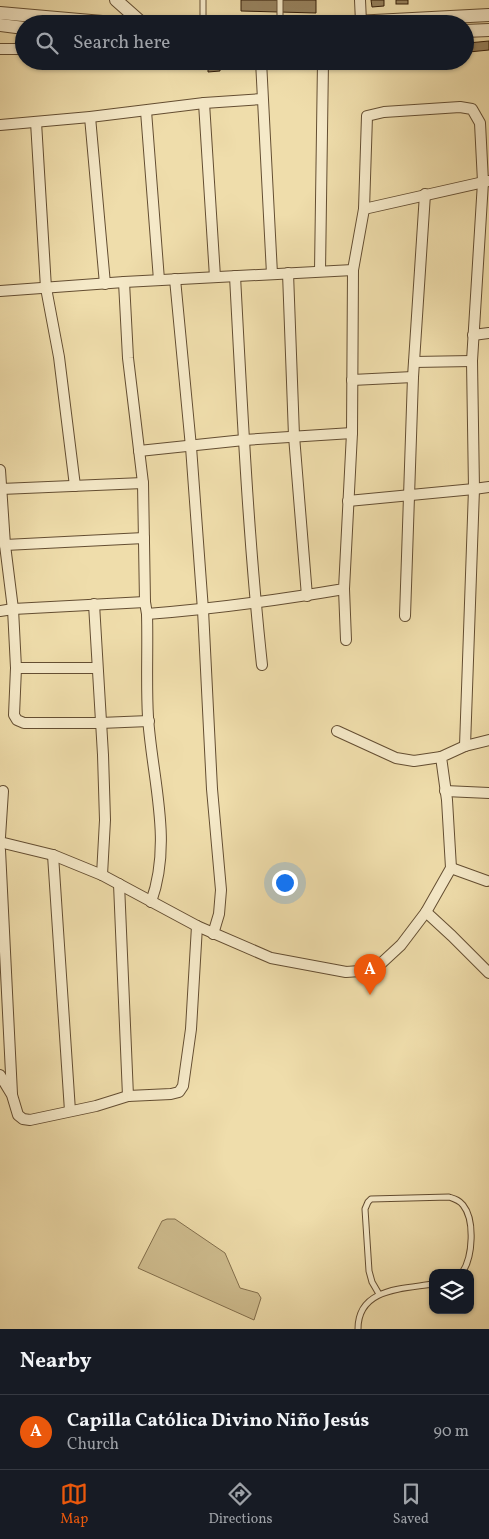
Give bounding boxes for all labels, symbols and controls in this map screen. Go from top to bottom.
search box [15,15,474,70]
icon: search [33,29,61,57]
text: Search here [73,30,170,56]
your location [272,870,298,896]
pin: A [354,954,386,995]
map controls [429,1269,474,1314]
button: layers [429,1269,474,1314]
text: Nearby [20,1347,91,1376]
text: Capilla Católica Divino Niño Jesús [67,1408,369,1434]
text: A [30,1421,42,1443]
text: 90 m [433,1421,469,1443]
text: Church [67,1434,119,1456]
tab: Map [60,1480,88,1529]
tab: Directions [208,1480,273,1529]
tab: Saved [393,1480,429,1529]

